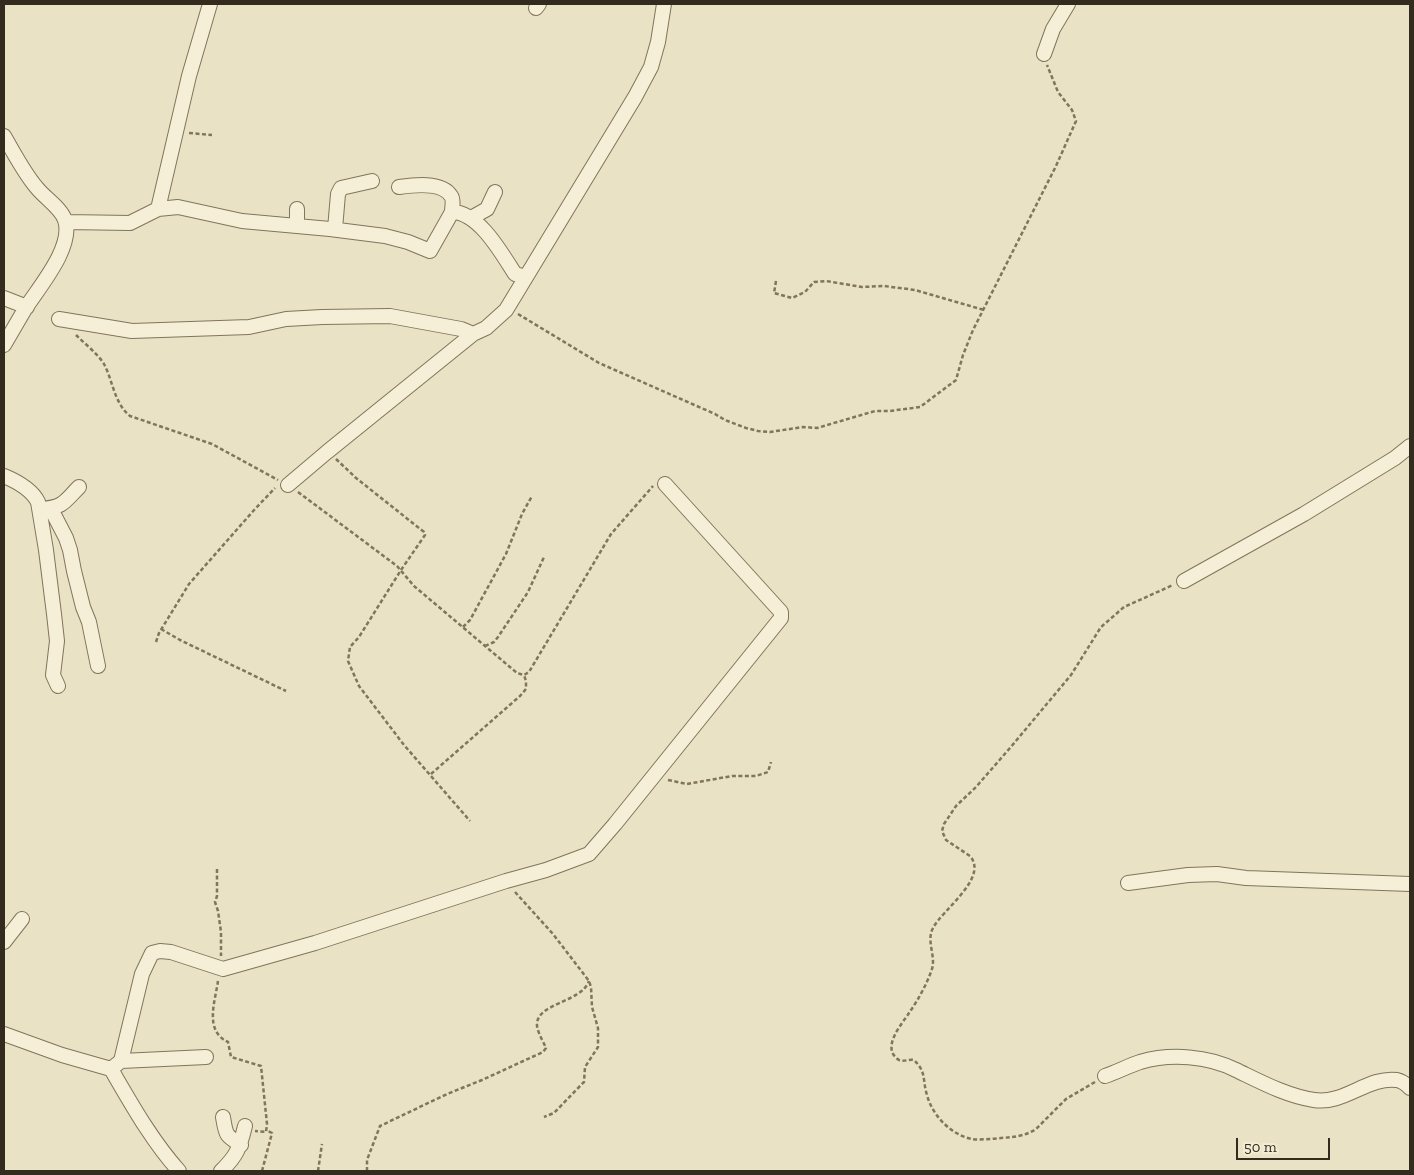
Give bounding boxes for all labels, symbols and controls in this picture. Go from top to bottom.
scale bar [1239,1128,1333,1160]
text: 50 m [1244,1138,1277,1156]

